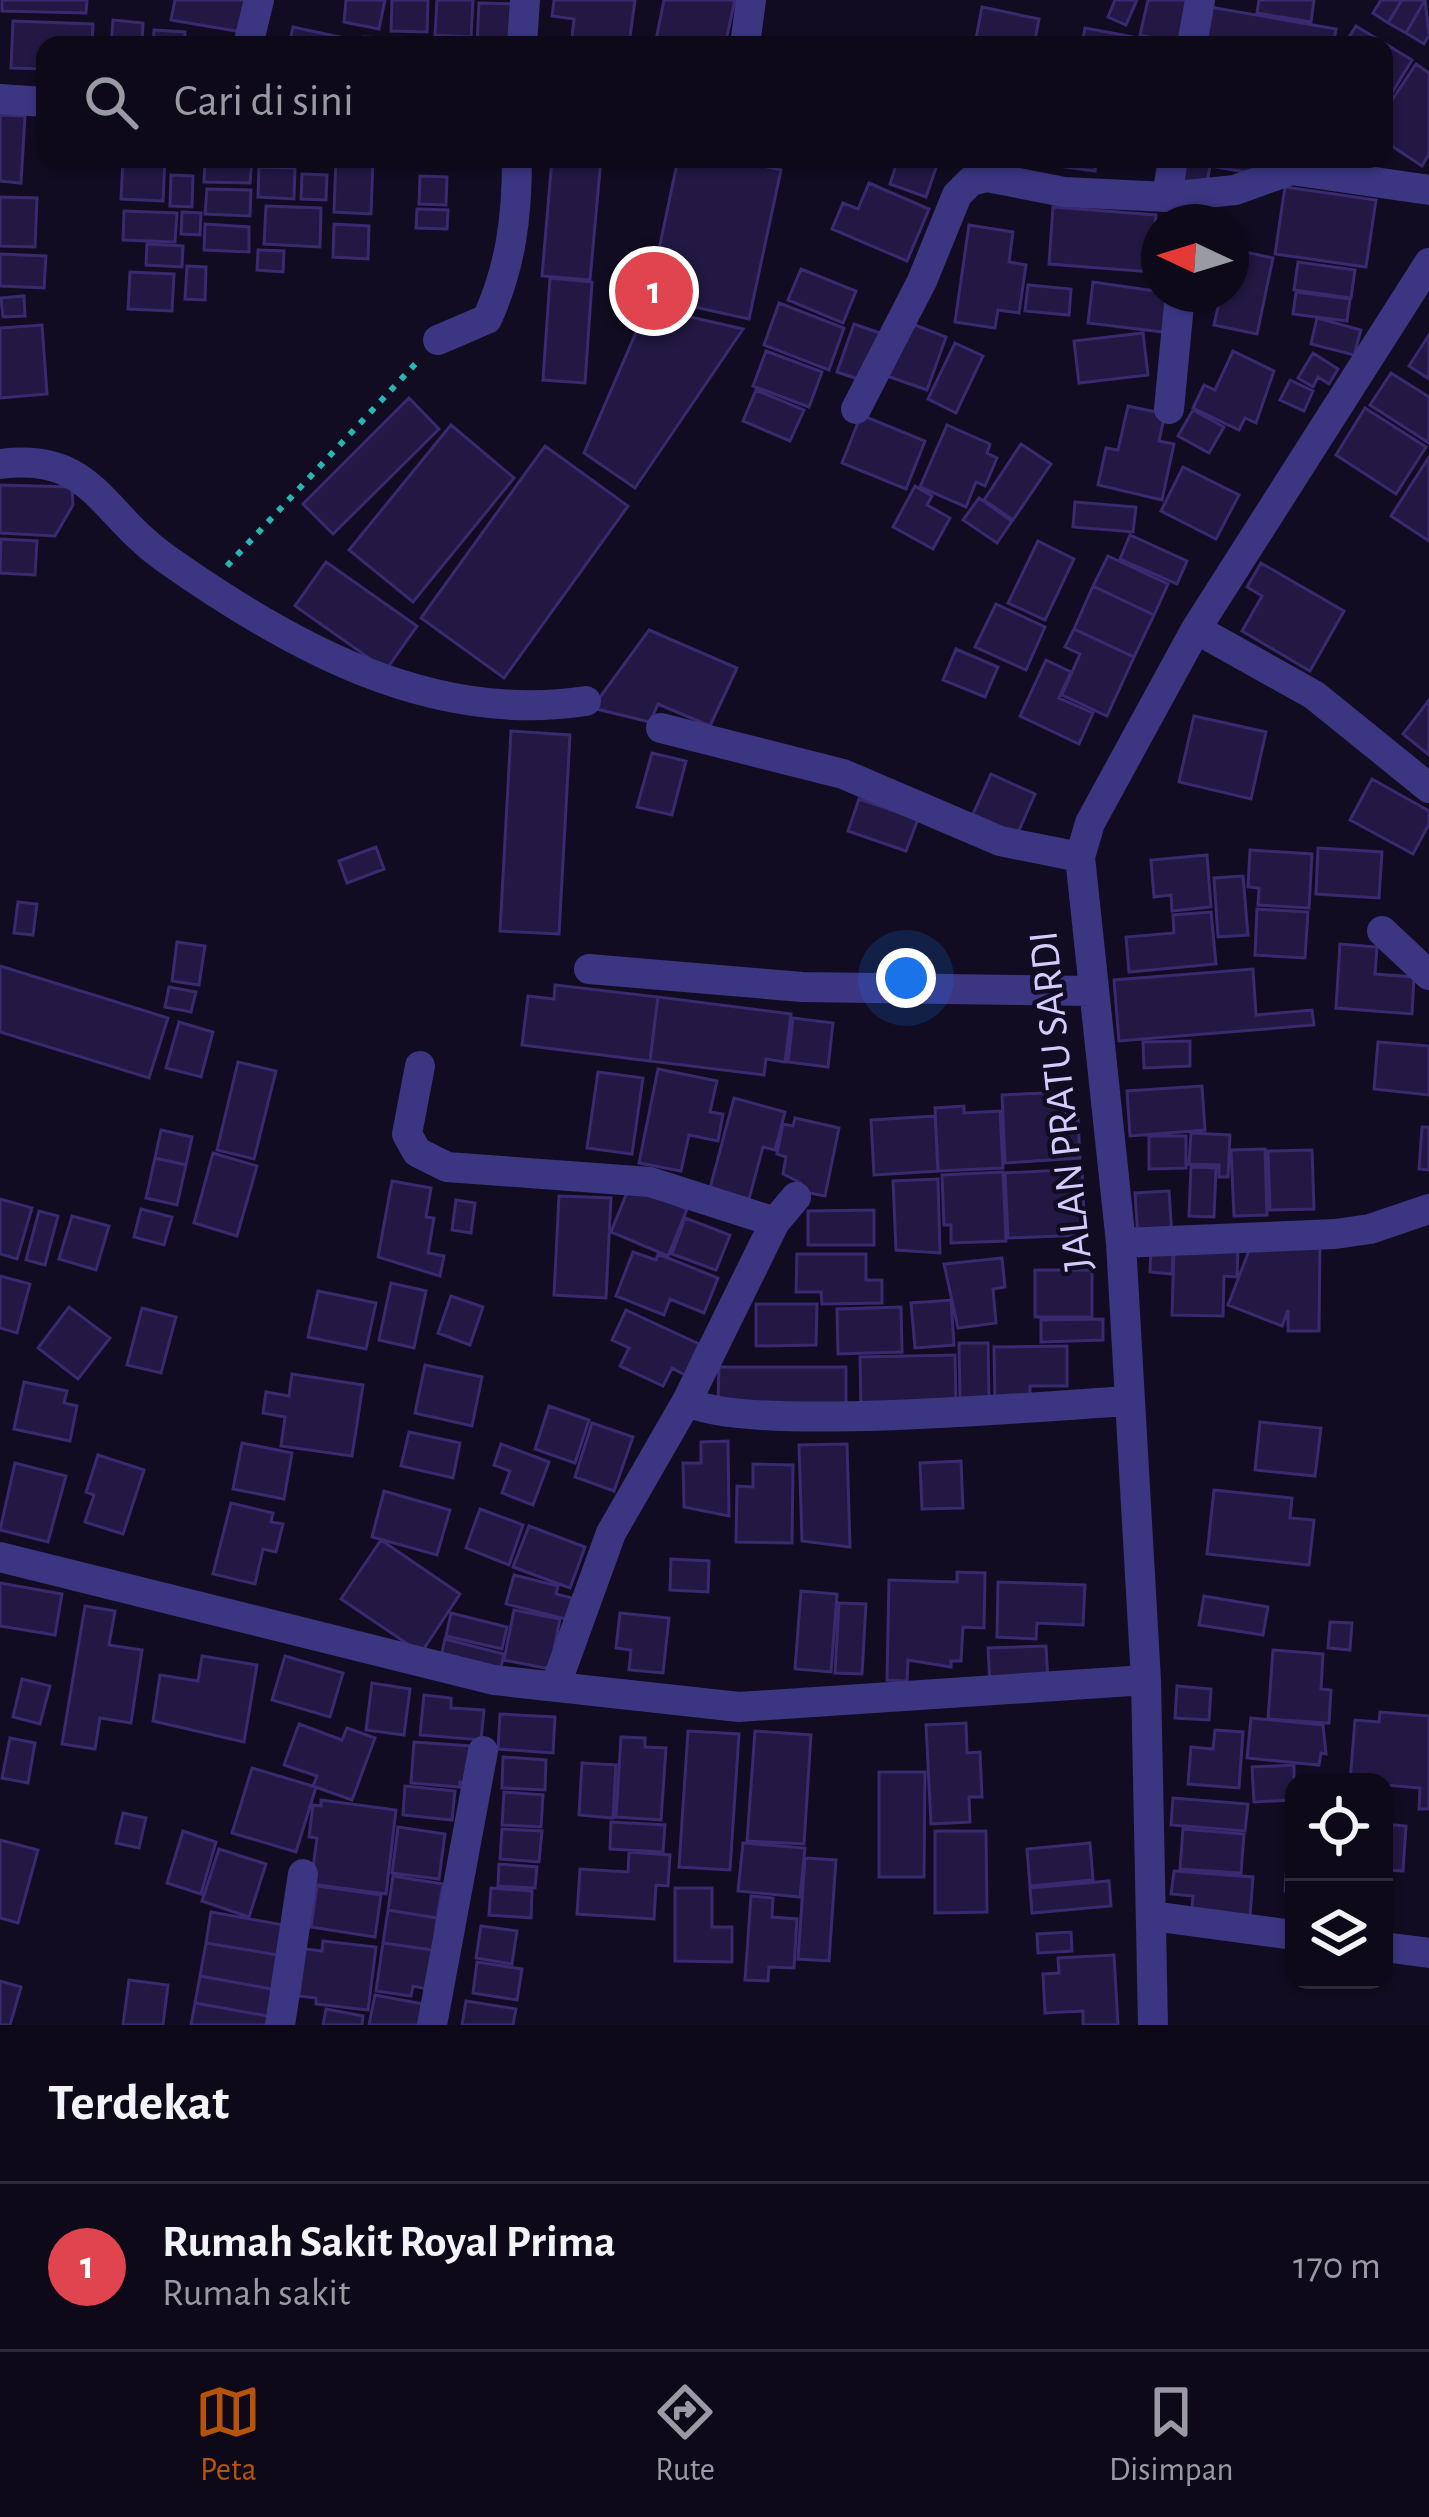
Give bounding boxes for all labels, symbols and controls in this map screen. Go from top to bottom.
search box [36,36,1393,168]
icon: search [78,69,144,135]
text: Cari di sini [174,79,354,124]
north arrow [1141,204,1249,312]
pin: 1 [615,246,693,336]
street label: JALAN PRATU SARDI [1022,929,1100,1273]
your location [876,948,936,1008]
map controls [1285,1773,1393,1989]
button: locate [1285,1773,1393,1881]
button: layers [1285,1881,1393,1989]
text: Terdekat [48,2078,229,2129]
text: Rumah Sakit Royal Prima [162,2220,616,2265]
text: 1 [80,2247,94,2286]
text: 170 m [1293,2247,1381,2286]
text: Rumah sakit [162,2274,350,2313]
tab: Peta [195,2379,261,2491]
tab: Rute [652,2379,718,2491]
tab: Disimpan [1109,2379,1234,2491]

